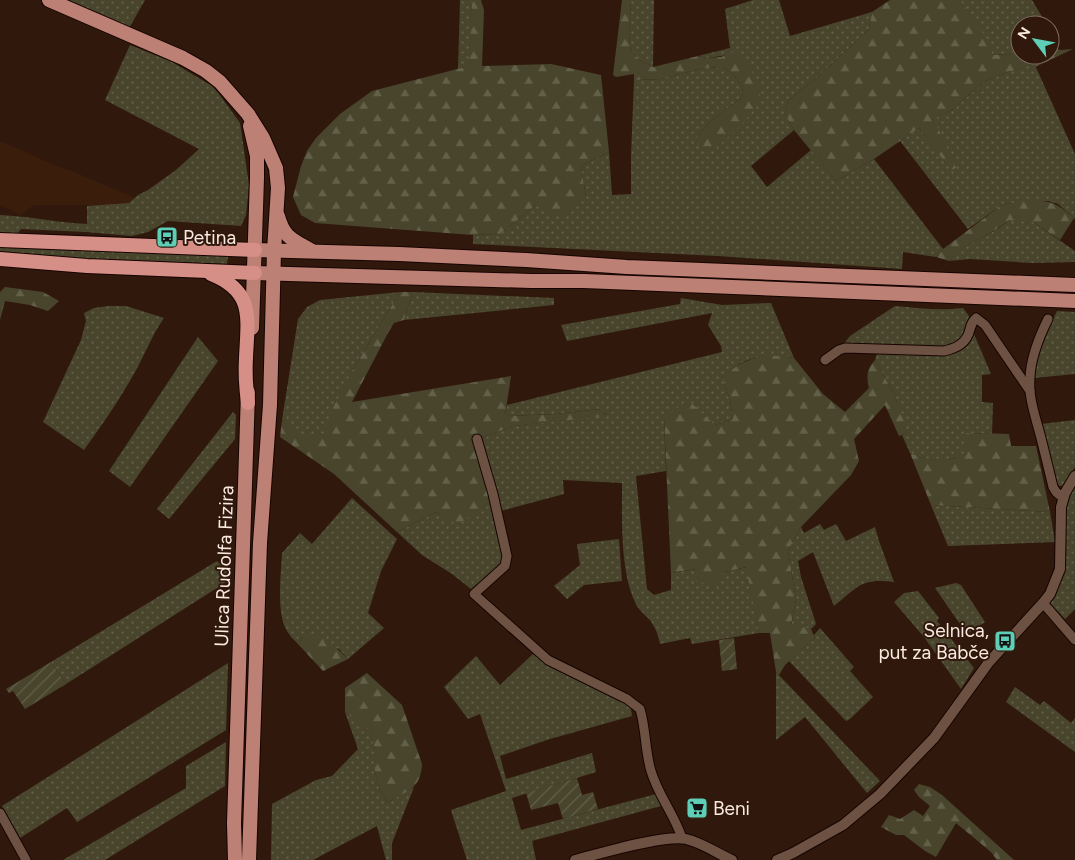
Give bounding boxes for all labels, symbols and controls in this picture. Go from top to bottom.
north arrow [1010,15,1060,65]
text: N [1014,24,1034,42]
bus stop icon: Petina [155,225,179,249]
place label: Petina [183,226,236,249]
street label: Ulica Rudolfa Fizira [210,485,238,647]
place label: Selnica, put za Babče [878,619,989,664]
bus stop icon: Selnica, put za Babče [993,629,1017,653]
supermarket icon: Beni [685,796,709,820]
place label: Beni [713,797,750,820]

